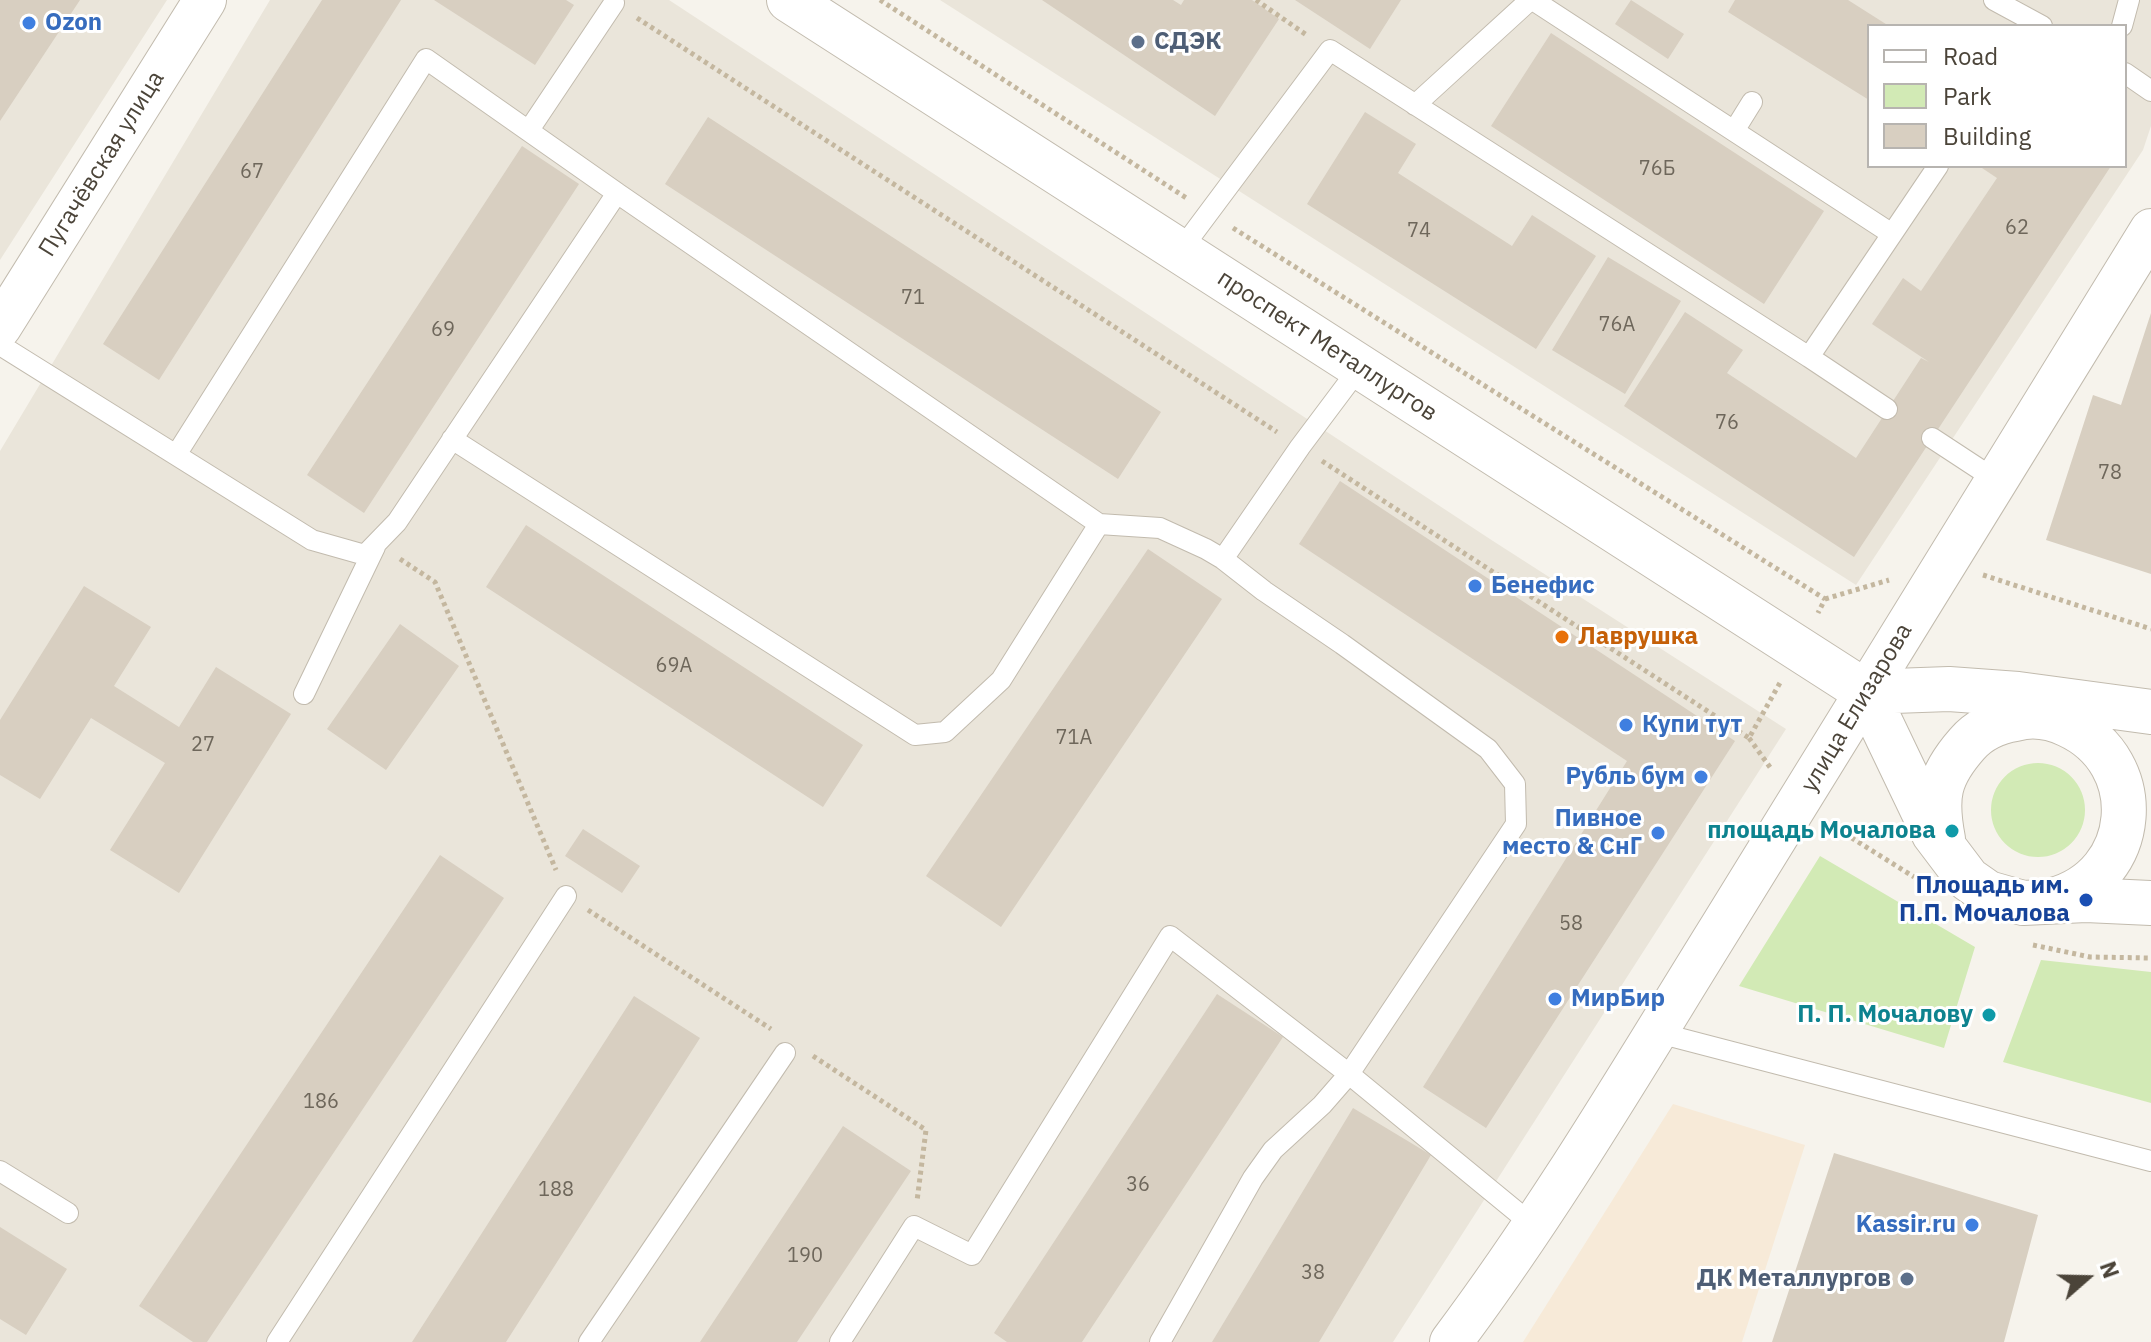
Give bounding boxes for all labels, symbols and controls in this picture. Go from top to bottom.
place label: Ozon [45,9,102,37]
marker: Ozon [20,14,38,32]
legend [1867,24,2127,168]
place label: СДЭК [1154,28,1221,56]
marker: СДЭК [1129,33,1147,51]
text: Road [1943,40,1998,72]
street label: Пугачёвская улица [33,66,171,262]
text: Park [1943,80,1992,112]
text: Building [1943,120,2031,152]
house number: 76Б [1639,157,1675,181]
house number: 67 [240,160,264,184]
house number: 62 [2005,216,2029,240]
house number: 74 [1407,219,1431,243]
street label: проспект Металлургов [1212,264,1442,428]
house number: 71 [901,286,925,310]
house number: 76А [1599,313,1635,337]
house number: 69 [431,318,455,342]
house number: 76 [1715,411,1739,435]
house number: 78 [2098,461,2122,485]
place label: Бенефис [1491,572,1595,600]
marker: Бенефис [1466,577,1484,595]
street label: улица Елизарова [1795,618,1919,798]
place label: Лаврушка [1578,623,1698,651]
marker: Лаврушка [1553,628,1571,646]
house number: 69А [656,654,692,678]
place label: Купи тут [1642,711,1742,739]
marker: Купи тут [1617,716,1635,734]
house number: 71А [1056,726,1092,750]
house number: 27 [191,733,215,757]
place label: Рубль бум [1566,763,1685,791]
marker: Рубль бум [1692,768,1710,786]
place label: Пивное место & СнГ [1502,805,1642,861]
place label: площадь Мочалова [1707,817,1936,845]
marker: площадь Мочалова [1943,822,1961,840]
marker: Пивное место & СнГ [1649,824,1667,842]
place label: Площадь им. П.П. Мочалова [1899,872,2070,928]
marker: Площадь им. П.П. Мочалова [2077,891,2095,909]
house number: 58 [1559,912,1583,936]
place label: МирБир [1571,985,1665,1013]
marker: МирБир [1546,990,1564,1008]
place label: П. П. Мочалову [1797,1001,1973,1029]
marker: П. П. Мочалову [1980,1006,1998,1024]
house number: 186 [303,1090,339,1114]
house number: 36 [1126,1173,1150,1197]
house number: 188 [538,1178,574,1202]
place label: Kassir.ru [1856,1211,1956,1239]
marker: Kassir.ru [1963,1216,1981,1234]
north arrow [2047,1238,2127,1318]
house number: 190 [787,1244,823,1268]
text: N [2094,1257,2126,1282]
house number: 38 [1301,1261,1325,1285]
place label: ДК Металлургов [1697,1265,1891,1293]
marker: ДК Металлургов [1898,1270,1916,1288]

